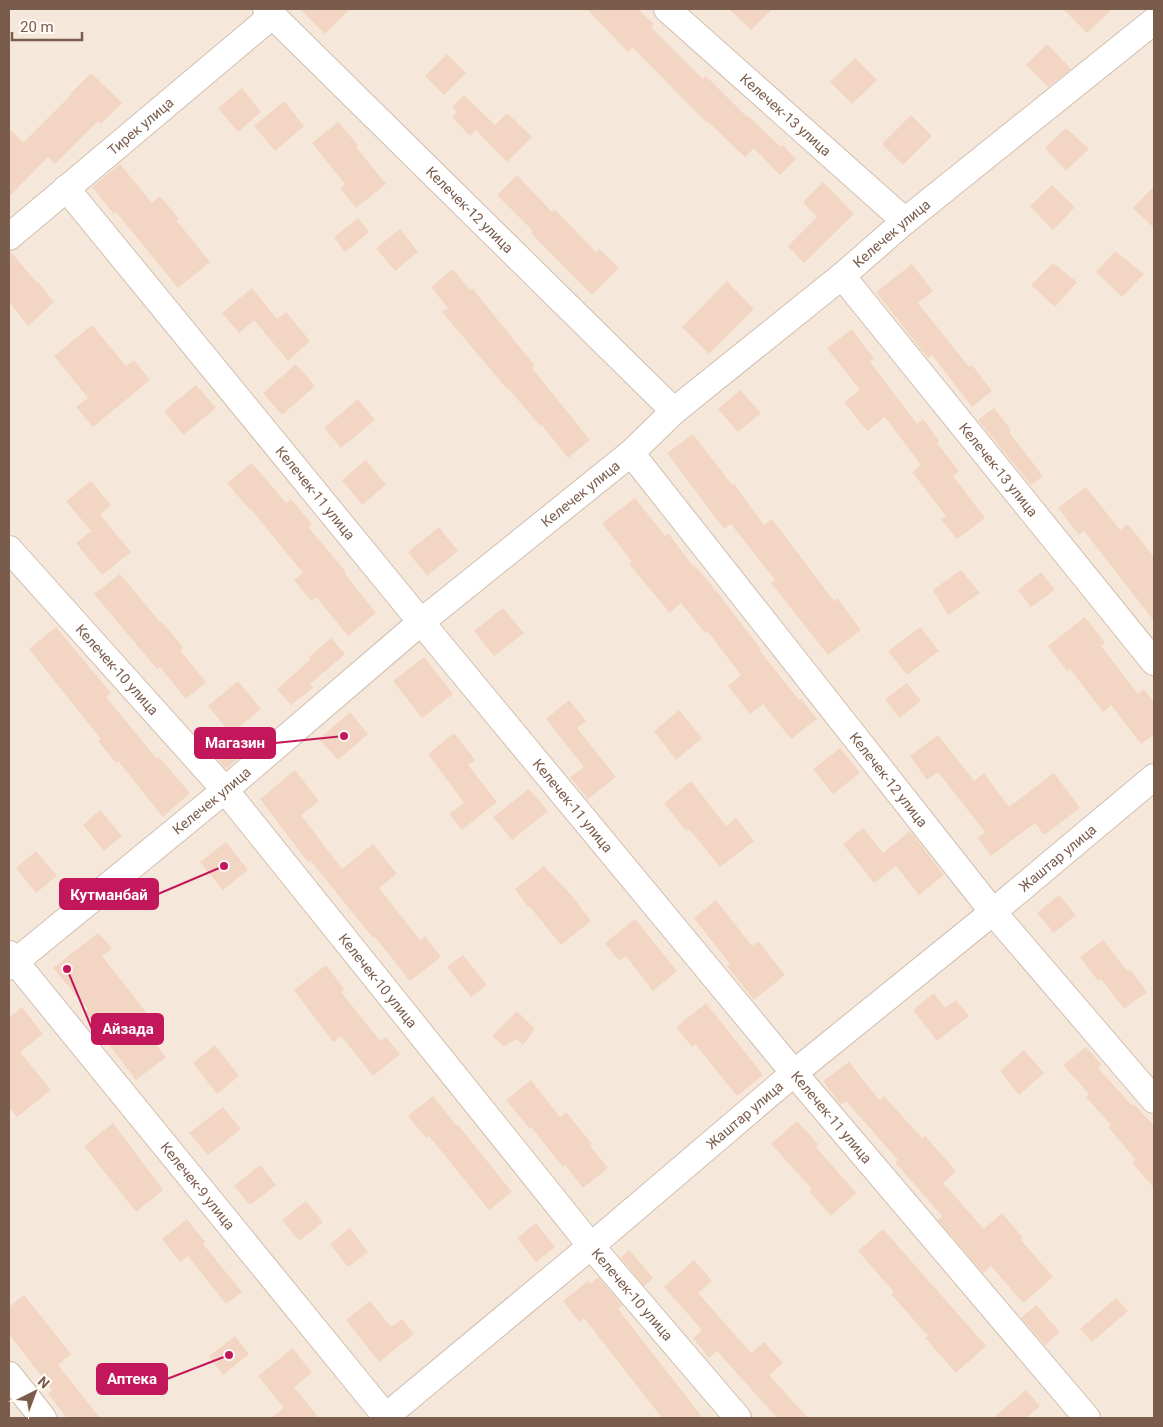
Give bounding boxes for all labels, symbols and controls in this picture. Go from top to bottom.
scale bar [12,10,82,42]
text: 20 m [20,18,54,36]
street label: Келечек-13 улица [737,70,834,159]
street label: Тирек улица [105,94,177,158]
street label: Келечек-12 улица [423,163,517,256]
street label: Келечек улица [850,196,933,271]
street label: Келечек-13 улица [956,420,1041,520]
street label: Келечек-11 улица [273,443,358,543]
street label: Келечек улица [538,457,623,530]
street label: Келечек-10 улица [72,621,162,718]
callout: Магазин [195,728,275,758]
street label: Келечек-12 улица [846,729,931,830]
text: Магазин [205,734,265,752]
street label: Келечек-11 улица [530,756,616,855]
street label: Келечек улица [169,764,254,838]
street label: Жаштар улица [1016,821,1099,895]
callout: Кутманбай [60,879,158,909]
text: Кутманбай [70,886,148,904]
street label: Келечек-10 улица [335,930,421,1031]
callout: Айзада [92,1014,163,1044]
text: Айзада [102,1020,154,1038]
street label: Келечек-11 улица [788,1068,875,1167]
street label: Жаштар улица [703,1078,786,1152]
street label: Келечек-9 улица [157,1139,238,1233]
street label: Келечек-10 улица [589,1245,676,1344]
callout: Аптека [97,1364,167,1394]
north arrow [10,1367,60,1417]
text: Аптека [107,1370,157,1388]
text: N [35,1373,53,1392]

